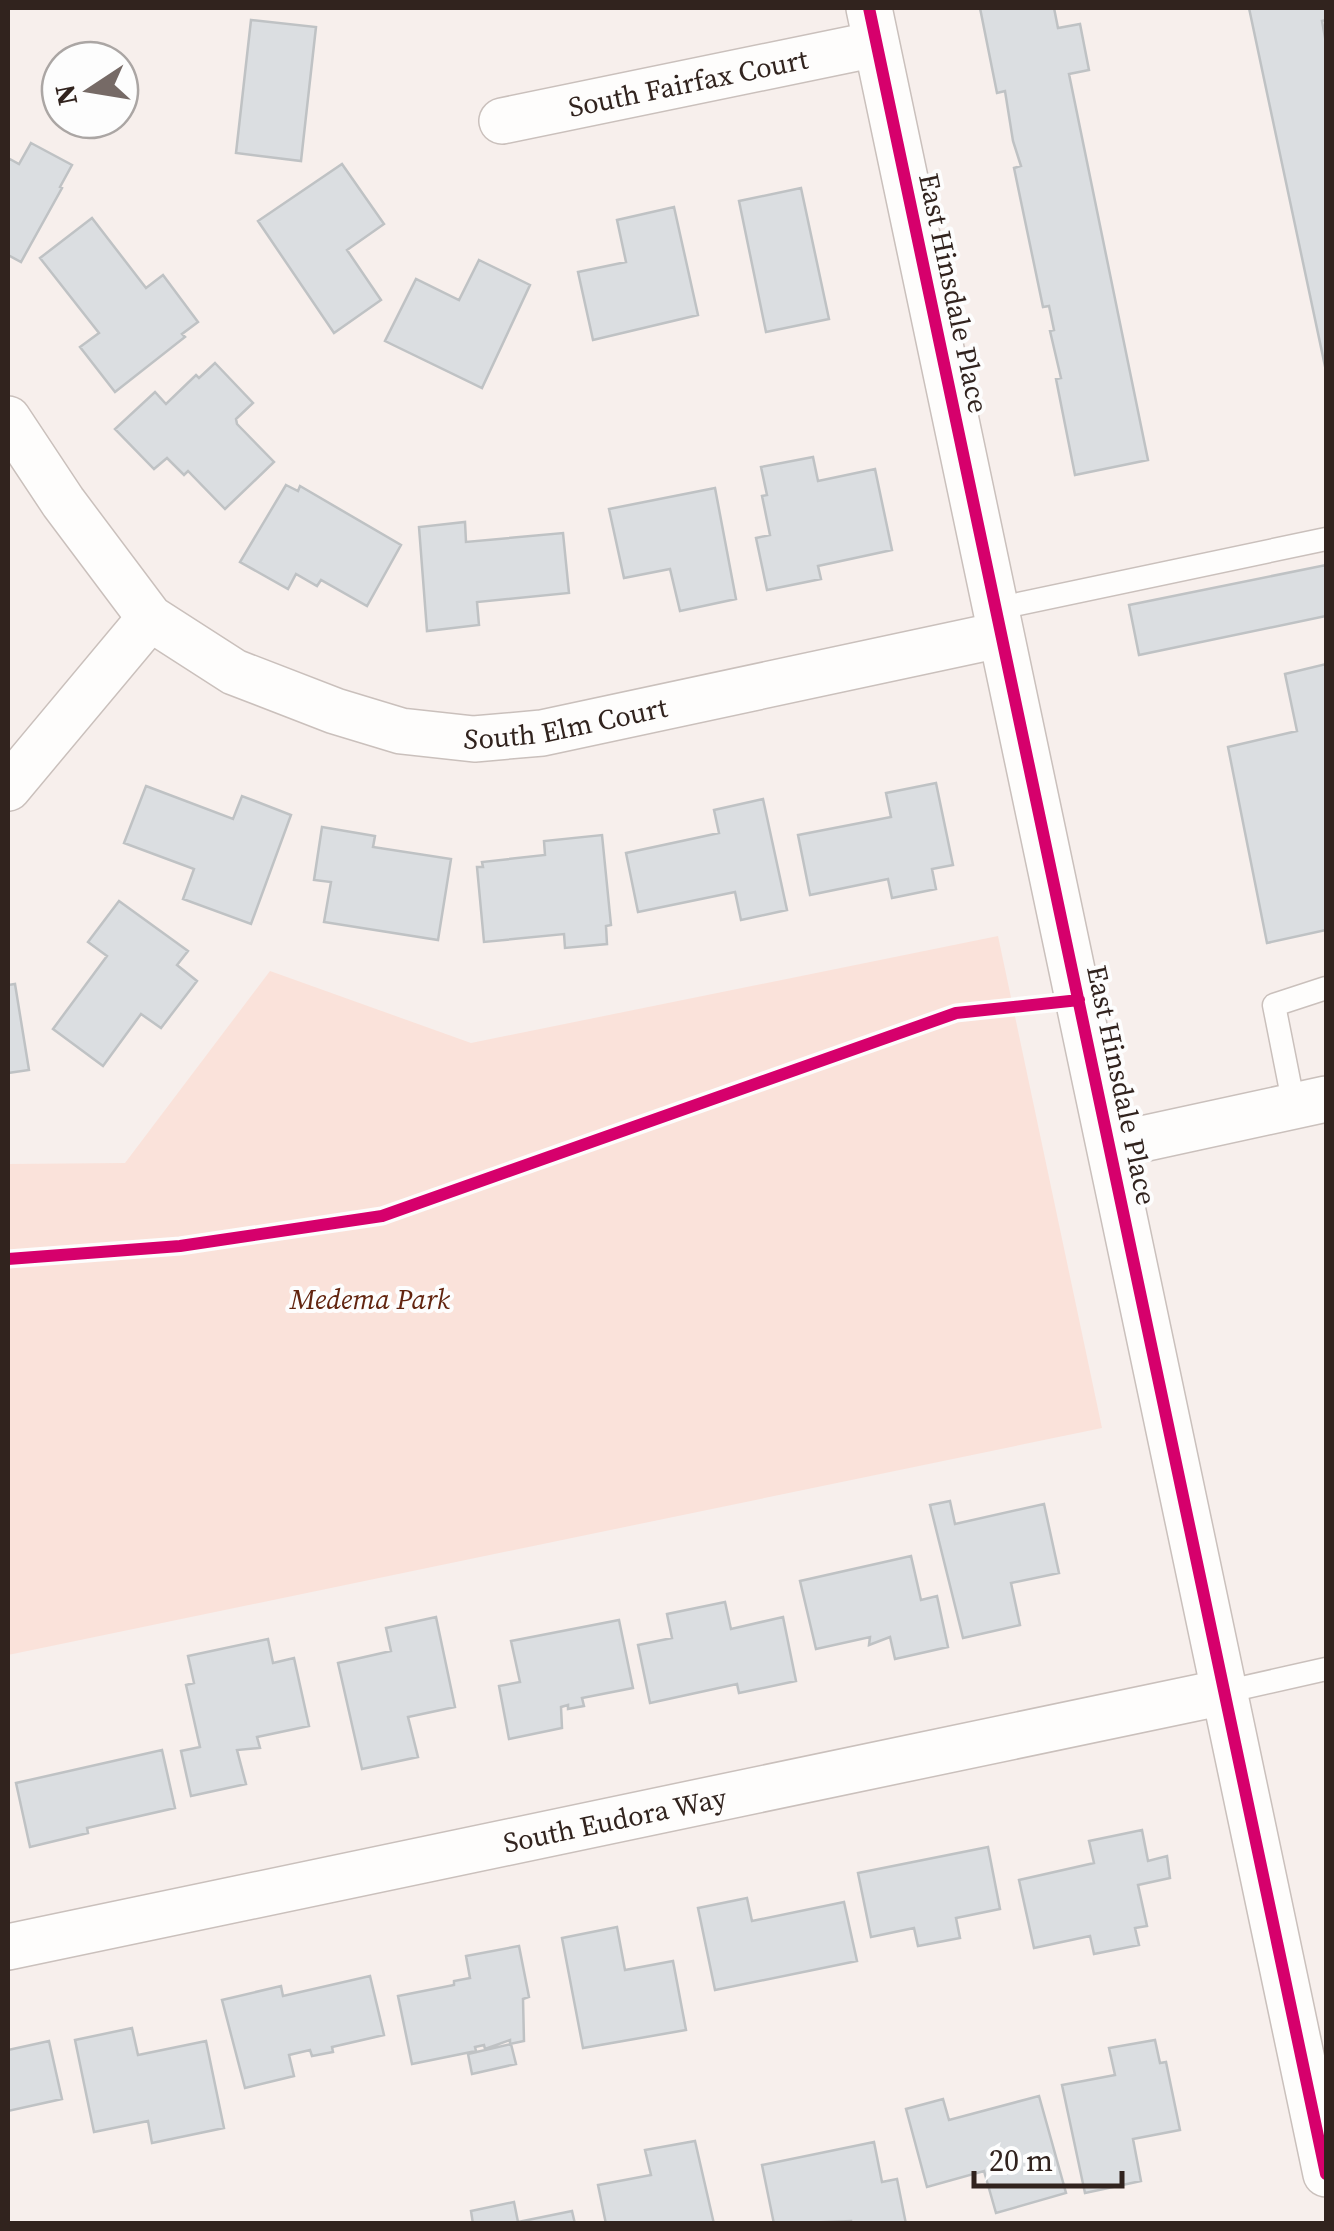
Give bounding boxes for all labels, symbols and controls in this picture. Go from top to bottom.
street label: South Fairfax Court [565,39,812,126]
north arrow [40,40,140,140]
text: N [45,81,86,109]
street label: East Hinsdale Place [910,170,998,416]
street label: South Elm Court [462,687,672,758]
street label: East Hinsdale Place [1078,962,1166,1208]
park label: Medema Park [289,1280,451,1318]
street label: South Eudora Way [500,1778,730,1862]
scale bar [974,2126,1122,2188]
text: 20 m [989,2140,1053,2181]

